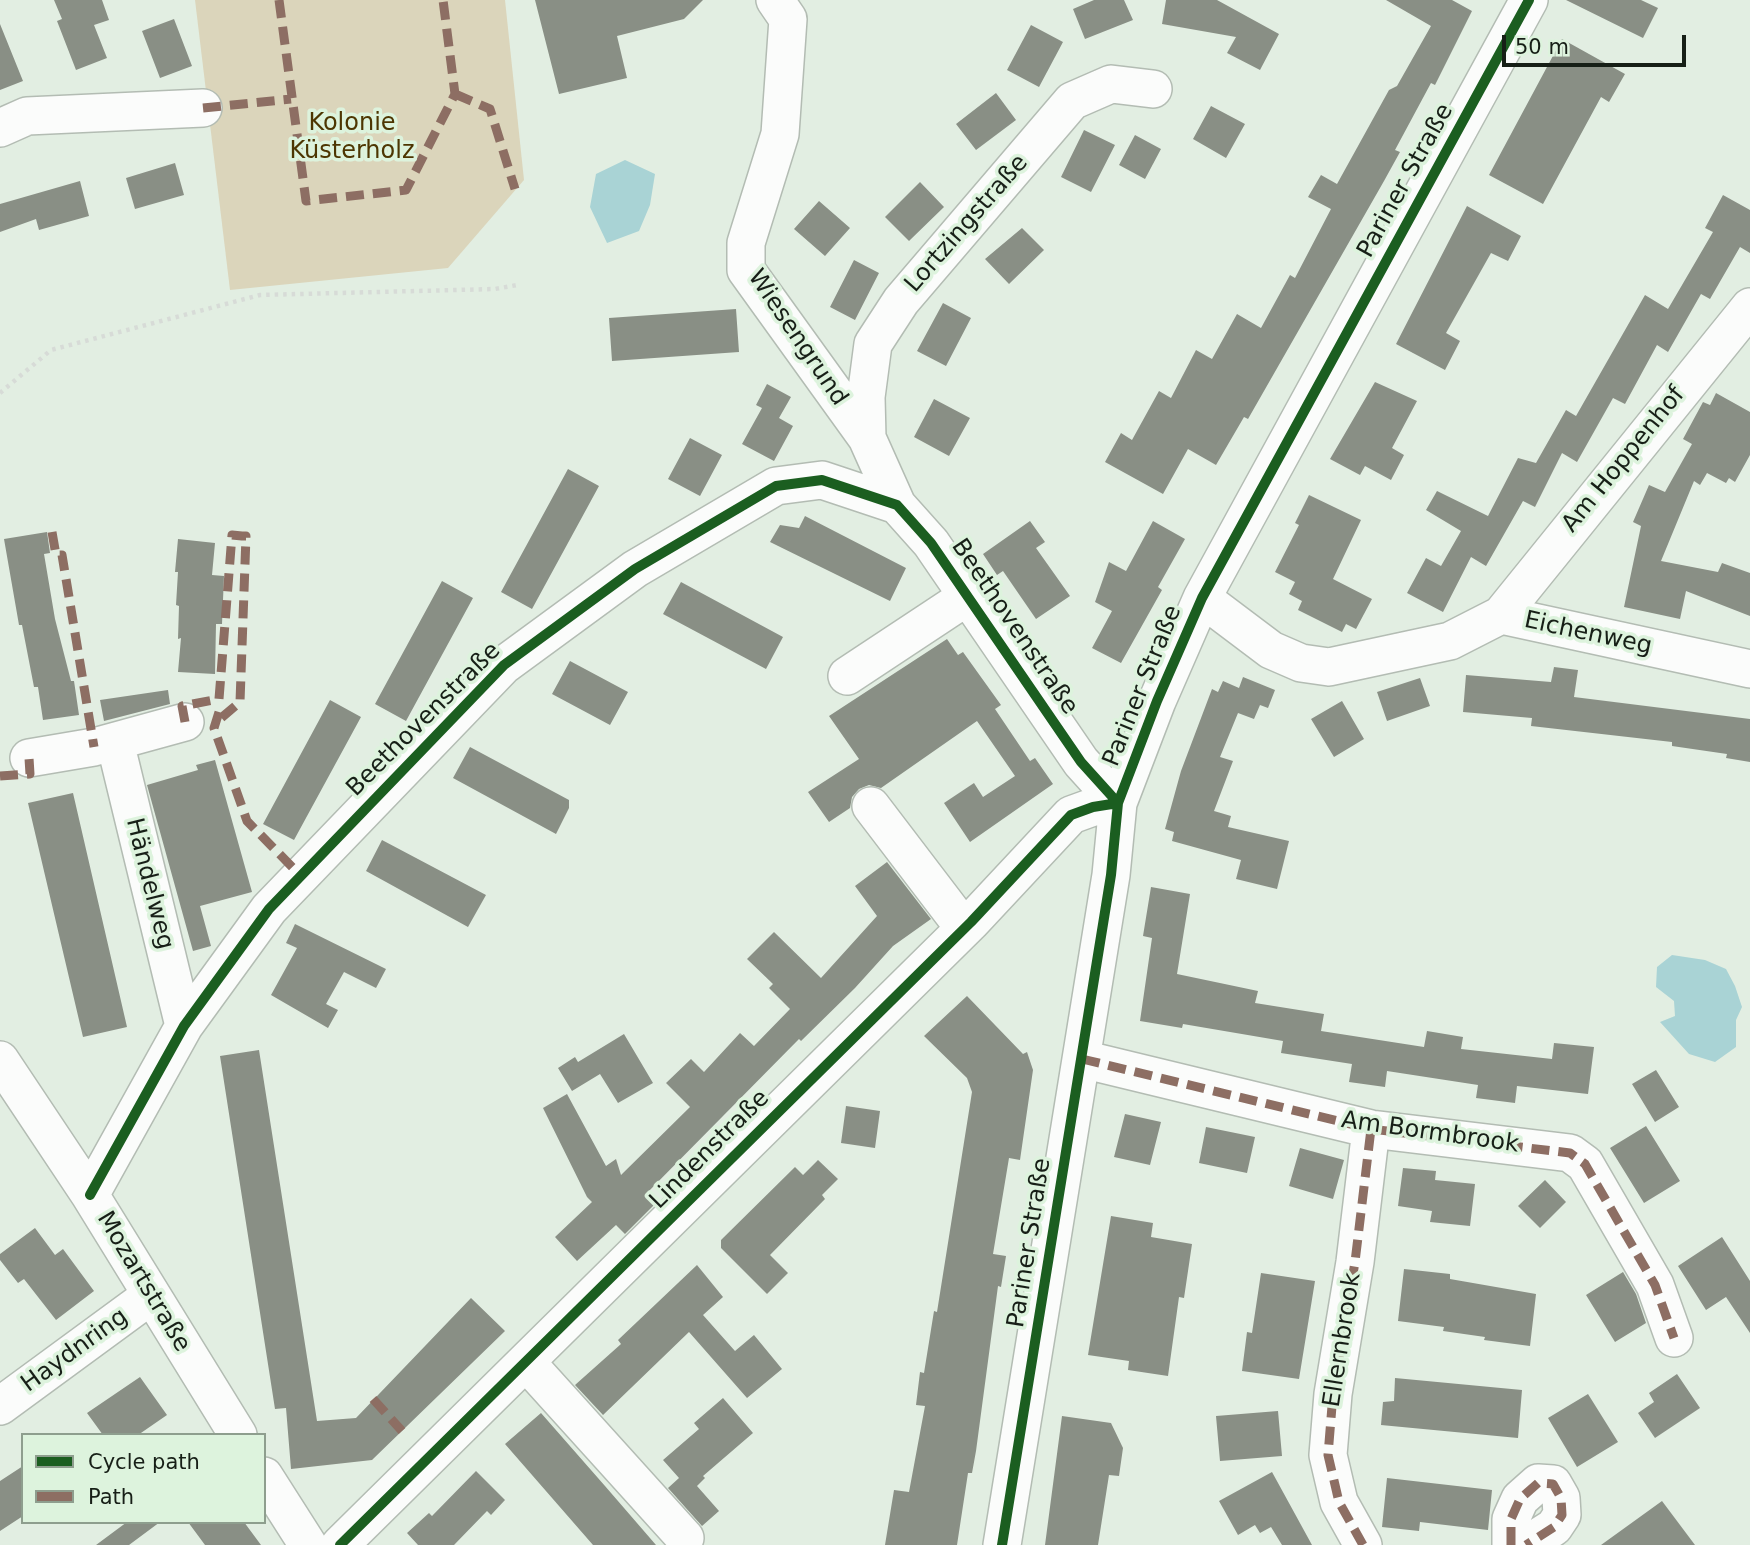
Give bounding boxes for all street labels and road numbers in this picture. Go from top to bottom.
street label: Pariner Straße [1352,99,1460,263]
street label: Lortzingstraße [899,149,1035,299]
street label: Wiesengrund [741,265,853,411]
street label: Am Hoppenhof [1557,381,1691,539]
street label: Beethovenstraße [945,534,1083,720]
street label: Pariner Straße [1098,601,1188,771]
street label: Eichenweg [1522,606,1654,662]
street label: Beethovenstraße [341,637,507,803]
street label: Händelweg [119,815,179,953]
street label: Lindenstraße [644,1084,776,1216]
street label: Am Bormbrook [1339,1106,1521,1160]
street label: Pariner Straße [1002,1156,1058,1330]
street label: Mozartstraße [90,1207,196,1357]
street label: Ellernbrook [1318,1271,1368,1409]
street label: Haydnring [16,1303,134,1399]

